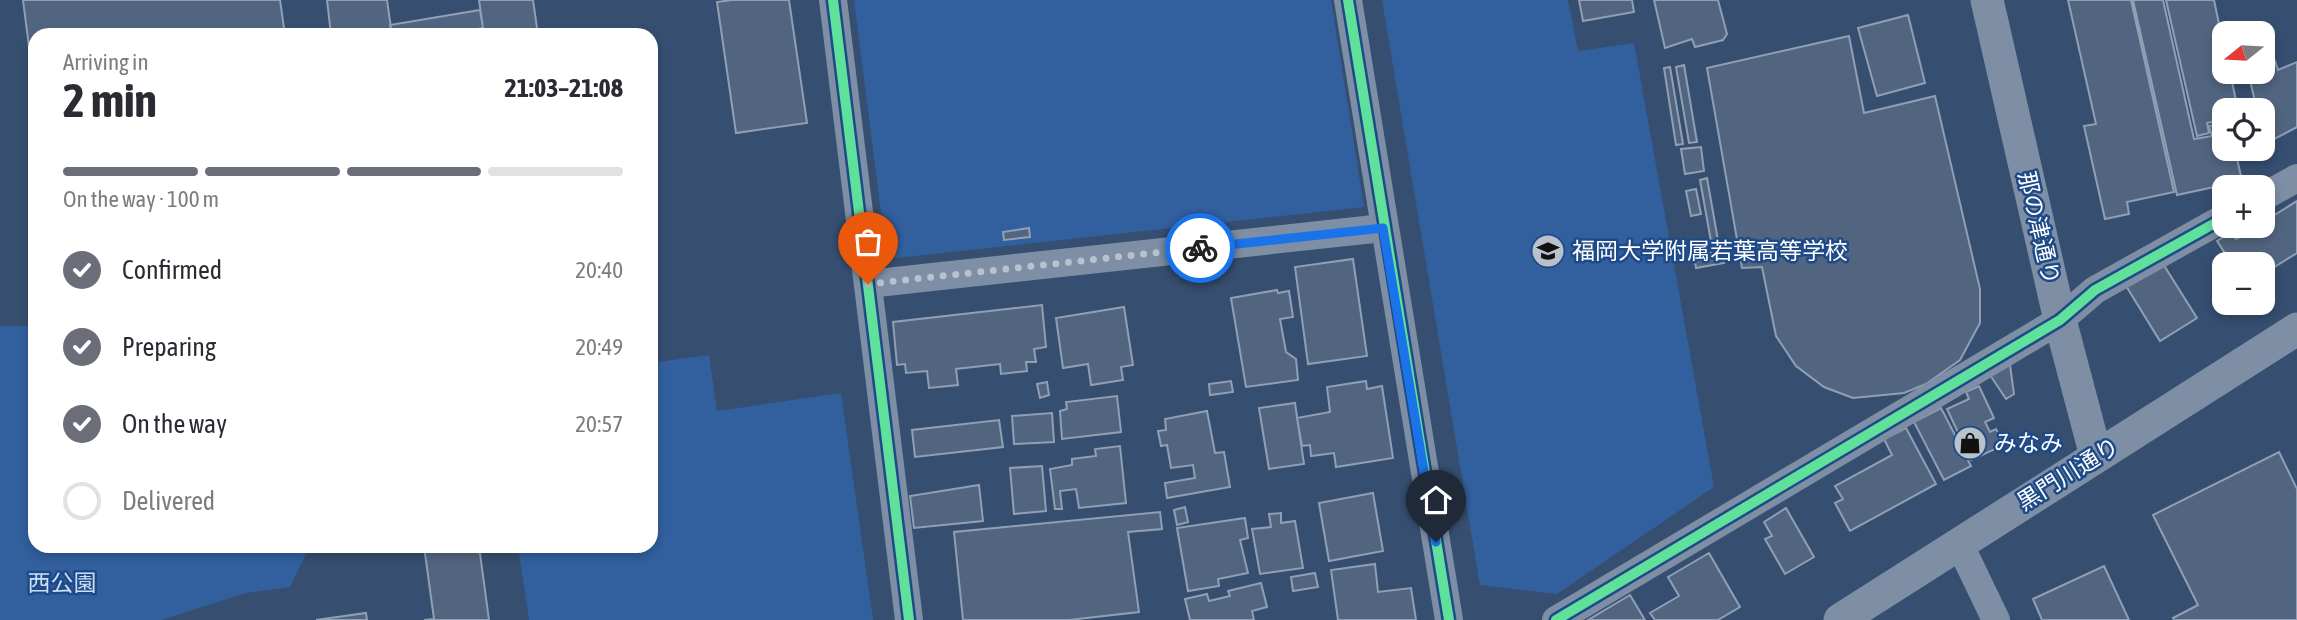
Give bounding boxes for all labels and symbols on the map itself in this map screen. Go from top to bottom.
north arrow [2212,21,2275,84]
street label: 那の津通り [2013,169,2065,287]
pin [838,212,898,284]
courier [1165,213,1235,283]
school or university icon: 福岡大学附属若葉高等学校 [1529,232,1567,270]
place label: 福岡大学附属若葉高等学校 [1572,238,1848,264]
shop icon: みなみ [1951,424,1989,462]
place label: みなみ [1994,430,2063,456]
street label: 黒門川通り [2012,433,2124,515]
pin [1406,470,1466,542]
park label: 西公園 [28,570,97,596]

